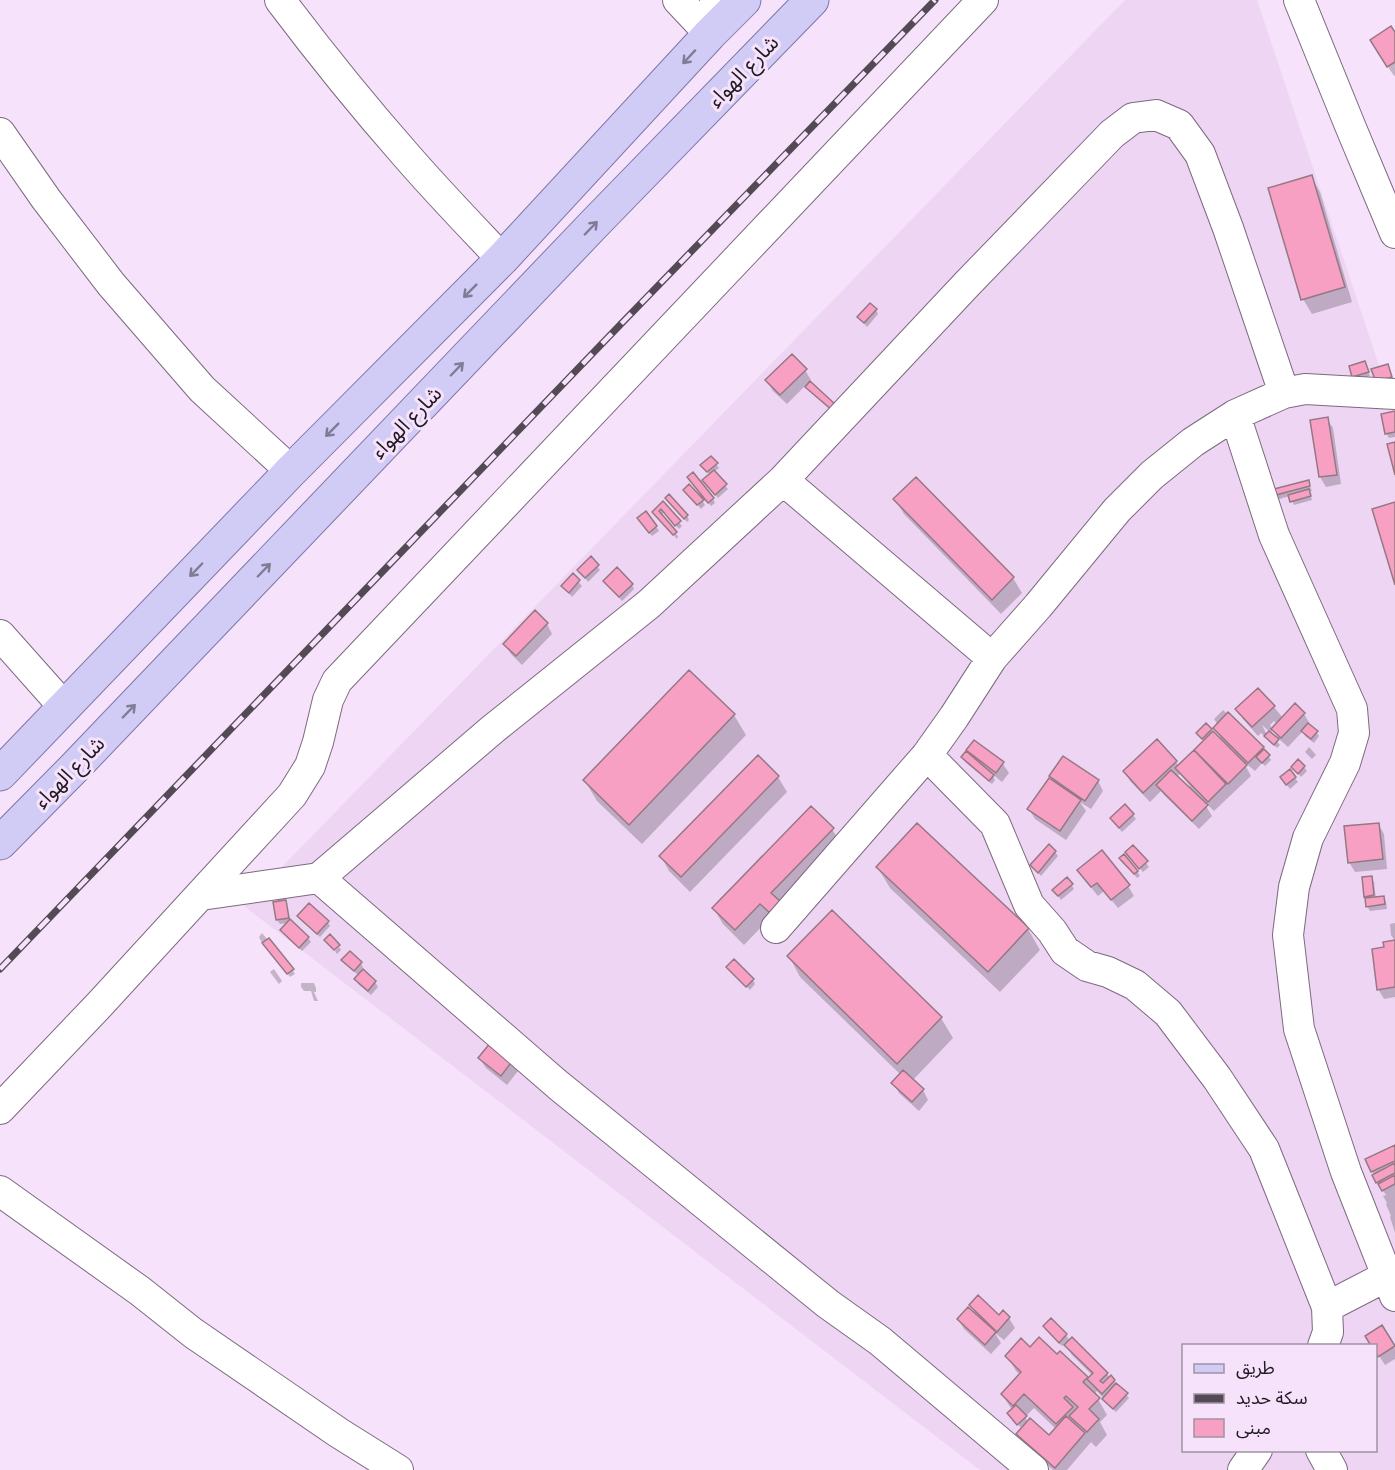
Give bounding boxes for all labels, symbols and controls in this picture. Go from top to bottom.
street label: شارع الهواء [702,30,786,114]
one-way arrow [682,50,696,65]
one-way arrow [584,220,599,235]
one-way arrow [462,284,477,299]
one-way arrow [450,361,464,376]
street label: شارع الهواء [365,381,449,465]
one-way arrow [325,422,340,437]
one-way arrow [189,562,204,577]
one-way arrow [257,563,271,578]
one-way arrow [122,704,136,719]
street label: شارع الهواء [28,731,112,815]
legend [1182,1344,1377,1452]
text: طريق [1236,1357,1275,1379]
text: سكة حديد [1236,1387,1308,1409]
text: مبنى [1236,1417,1271,1439]

